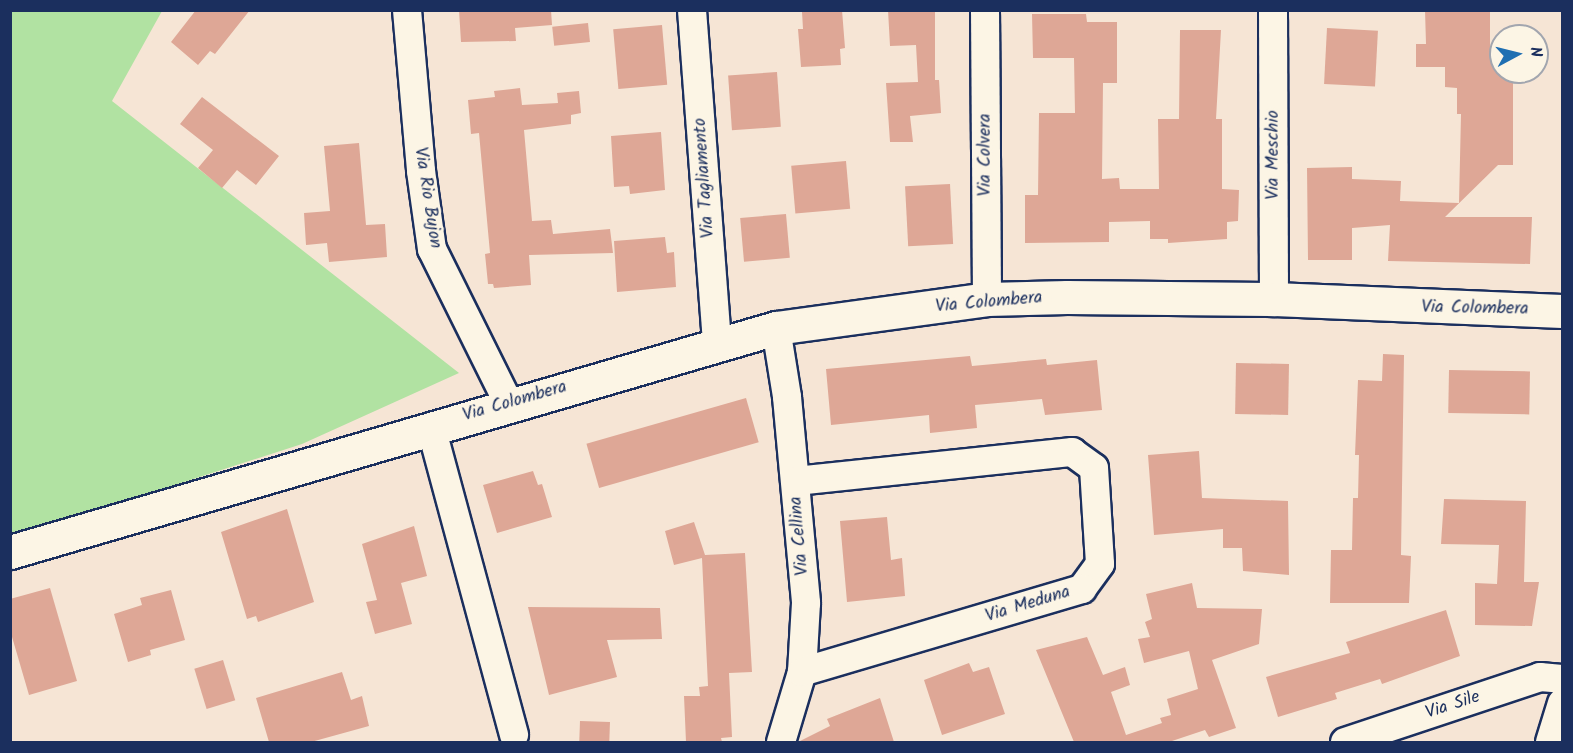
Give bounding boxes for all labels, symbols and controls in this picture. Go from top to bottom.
north arrow [1489,24,1549,84]
text: N [1522,45,1548,59]
street label: Via Meschio [1263,110,1285,200]
street label: Via Colvera [975,114,997,196]
street label: Via Tagliamento [690,117,720,239]
street label: Via Rio Bujon [408,146,446,250]
street label: Via Colombera [935,288,1043,318]
street label: Via Colombera [1421,297,1529,321]
street label: Via Colombera [460,377,570,427]
street label: Via Cellina [786,495,814,577]
street label: Via Meduna [983,582,1073,628]
street label: Via Sile [1423,687,1483,725]

